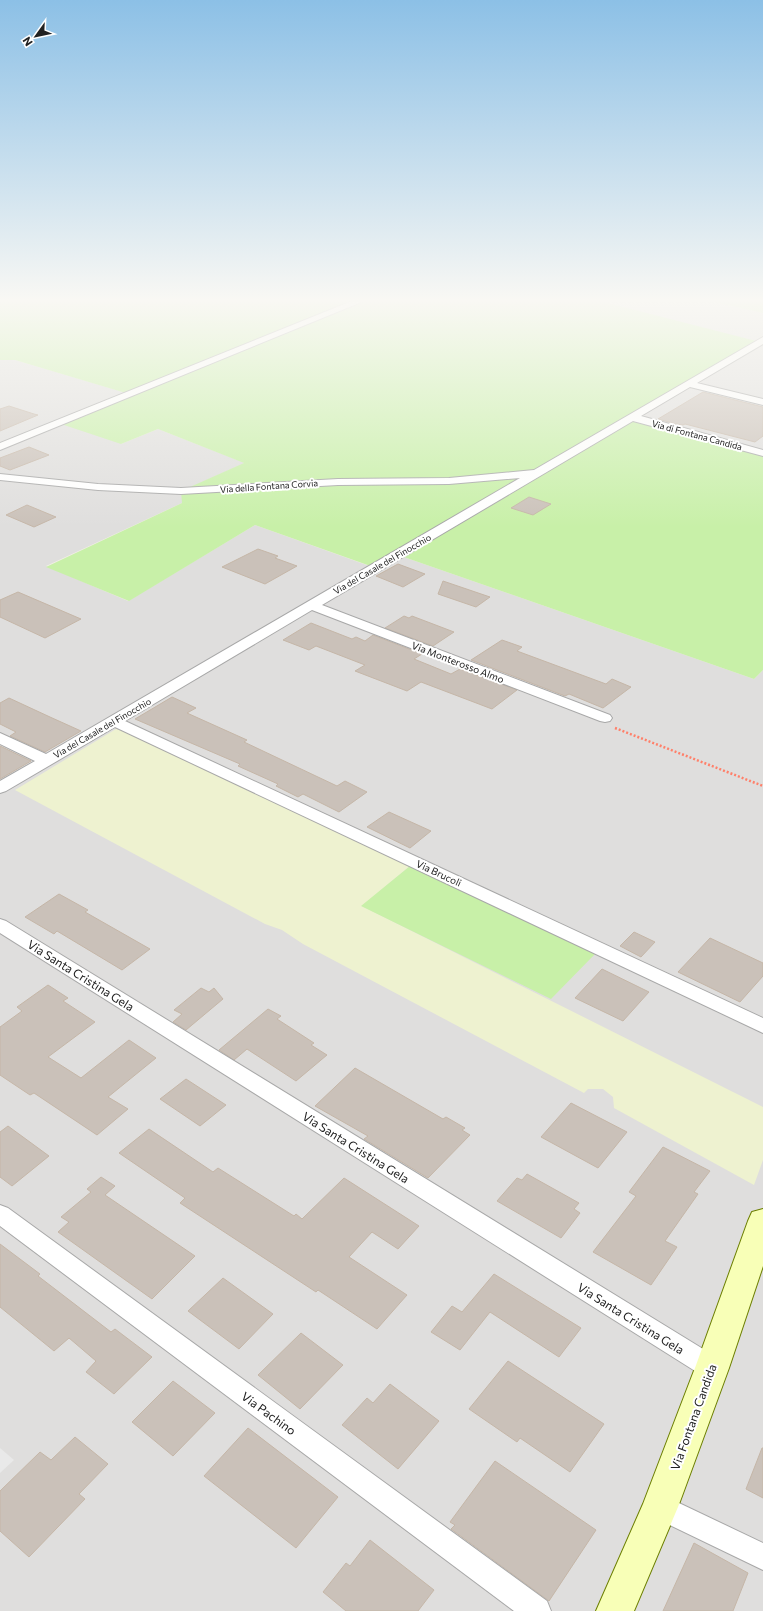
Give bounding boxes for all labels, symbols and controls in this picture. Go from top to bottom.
north arrow [16,16,56,56]
text: N [19,35,35,49]
street label: Via di Fontana Candida [651,418,744,452]
street label: Via della Fontana Corvia [220,477,319,495]
street label: Via del Casale del Finocchio [331,531,433,597]
street label: Via Monterosso Almo [410,639,506,685]
street label: Via del Casale del Finocchio [51,695,153,761]
street label: Via Brucoli [414,857,464,889]
street label: Via Santa Cristina Gela [25,936,137,1014]
street label: Via Santa Cristina Gela [300,1108,412,1186]
street label: Via Santa Cristina Gela [575,1279,687,1357]
street label: Via Fontana Candida [667,1362,719,1472]
street label: Via Pachino [239,1389,299,1437]

